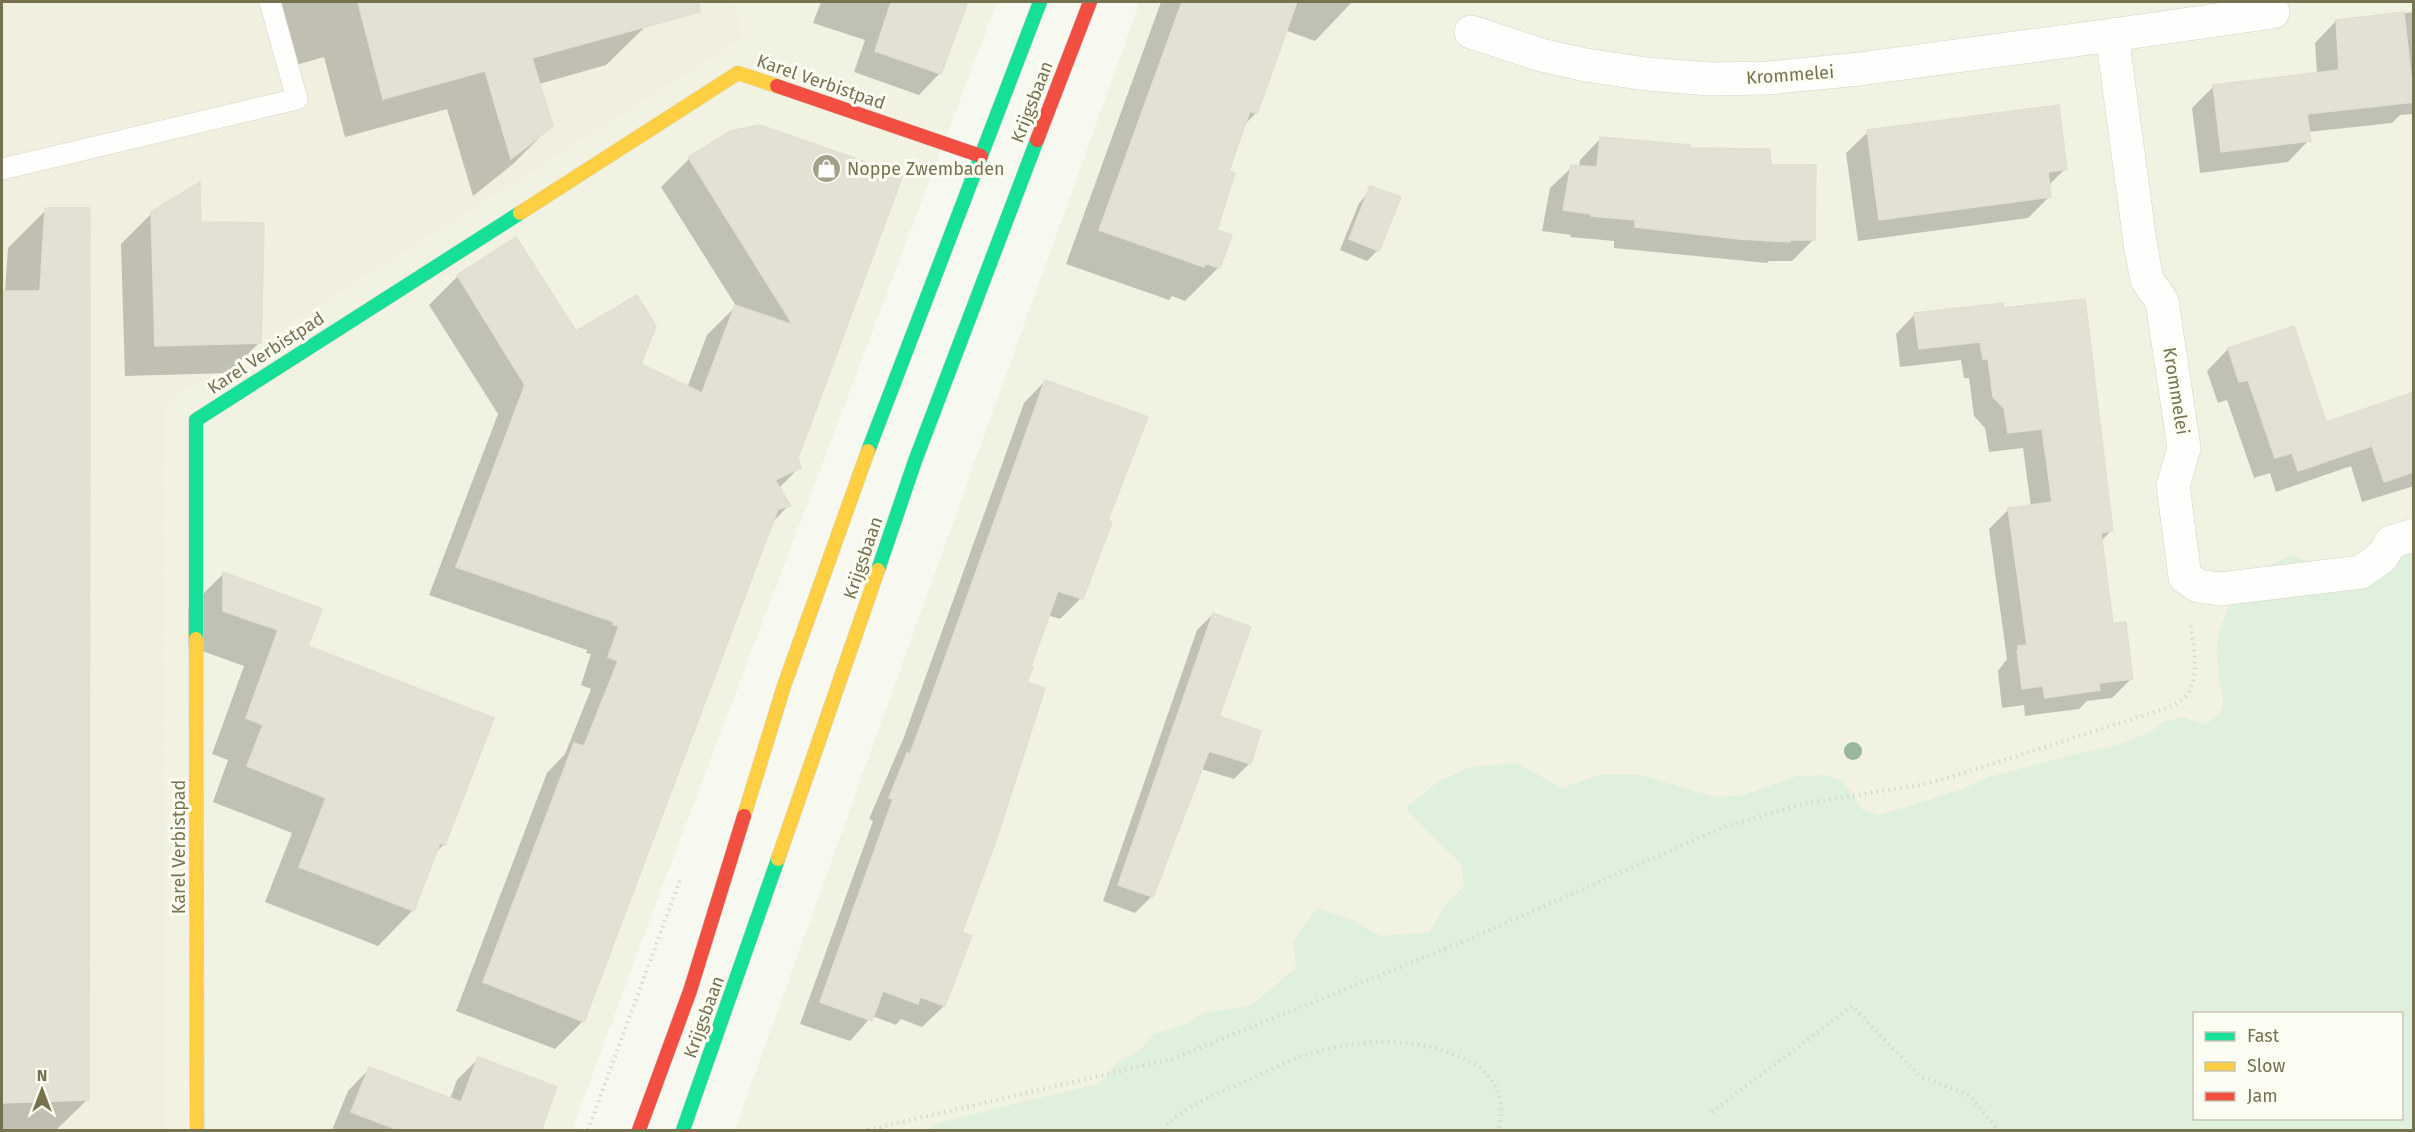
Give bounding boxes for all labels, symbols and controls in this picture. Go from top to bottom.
street label: Karel Verbistpad [754,50,888,114]
street label: Krijgsbaan [1006,58,1058,146]
street label: Krommelei [1745,61,1835,89]
shop icon: Noppe Zwembaden [810,153,842,185]
place label: Noppe Zwembaden [847,158,1005,180]
street label: Karel Verbistpad [204,307,328,399]
street label: Krommelei [2158,346,2194,436]
street label: Krijgsbaan [839,514,887,602]
street label: Karel Verbistpad [168,780,190,914]
street label: Krijgsbaan [679,973,729,1061]
legend [2193,1012,2403,1120]
text: Fast [2247,1025,2280,1047]
text: Slow [2247,1055,2286,1077]
north arrow [12,1060,72,1120]
text: N [37,1066,47,1085]
text: Jam [2247,1085,2278,1107]

